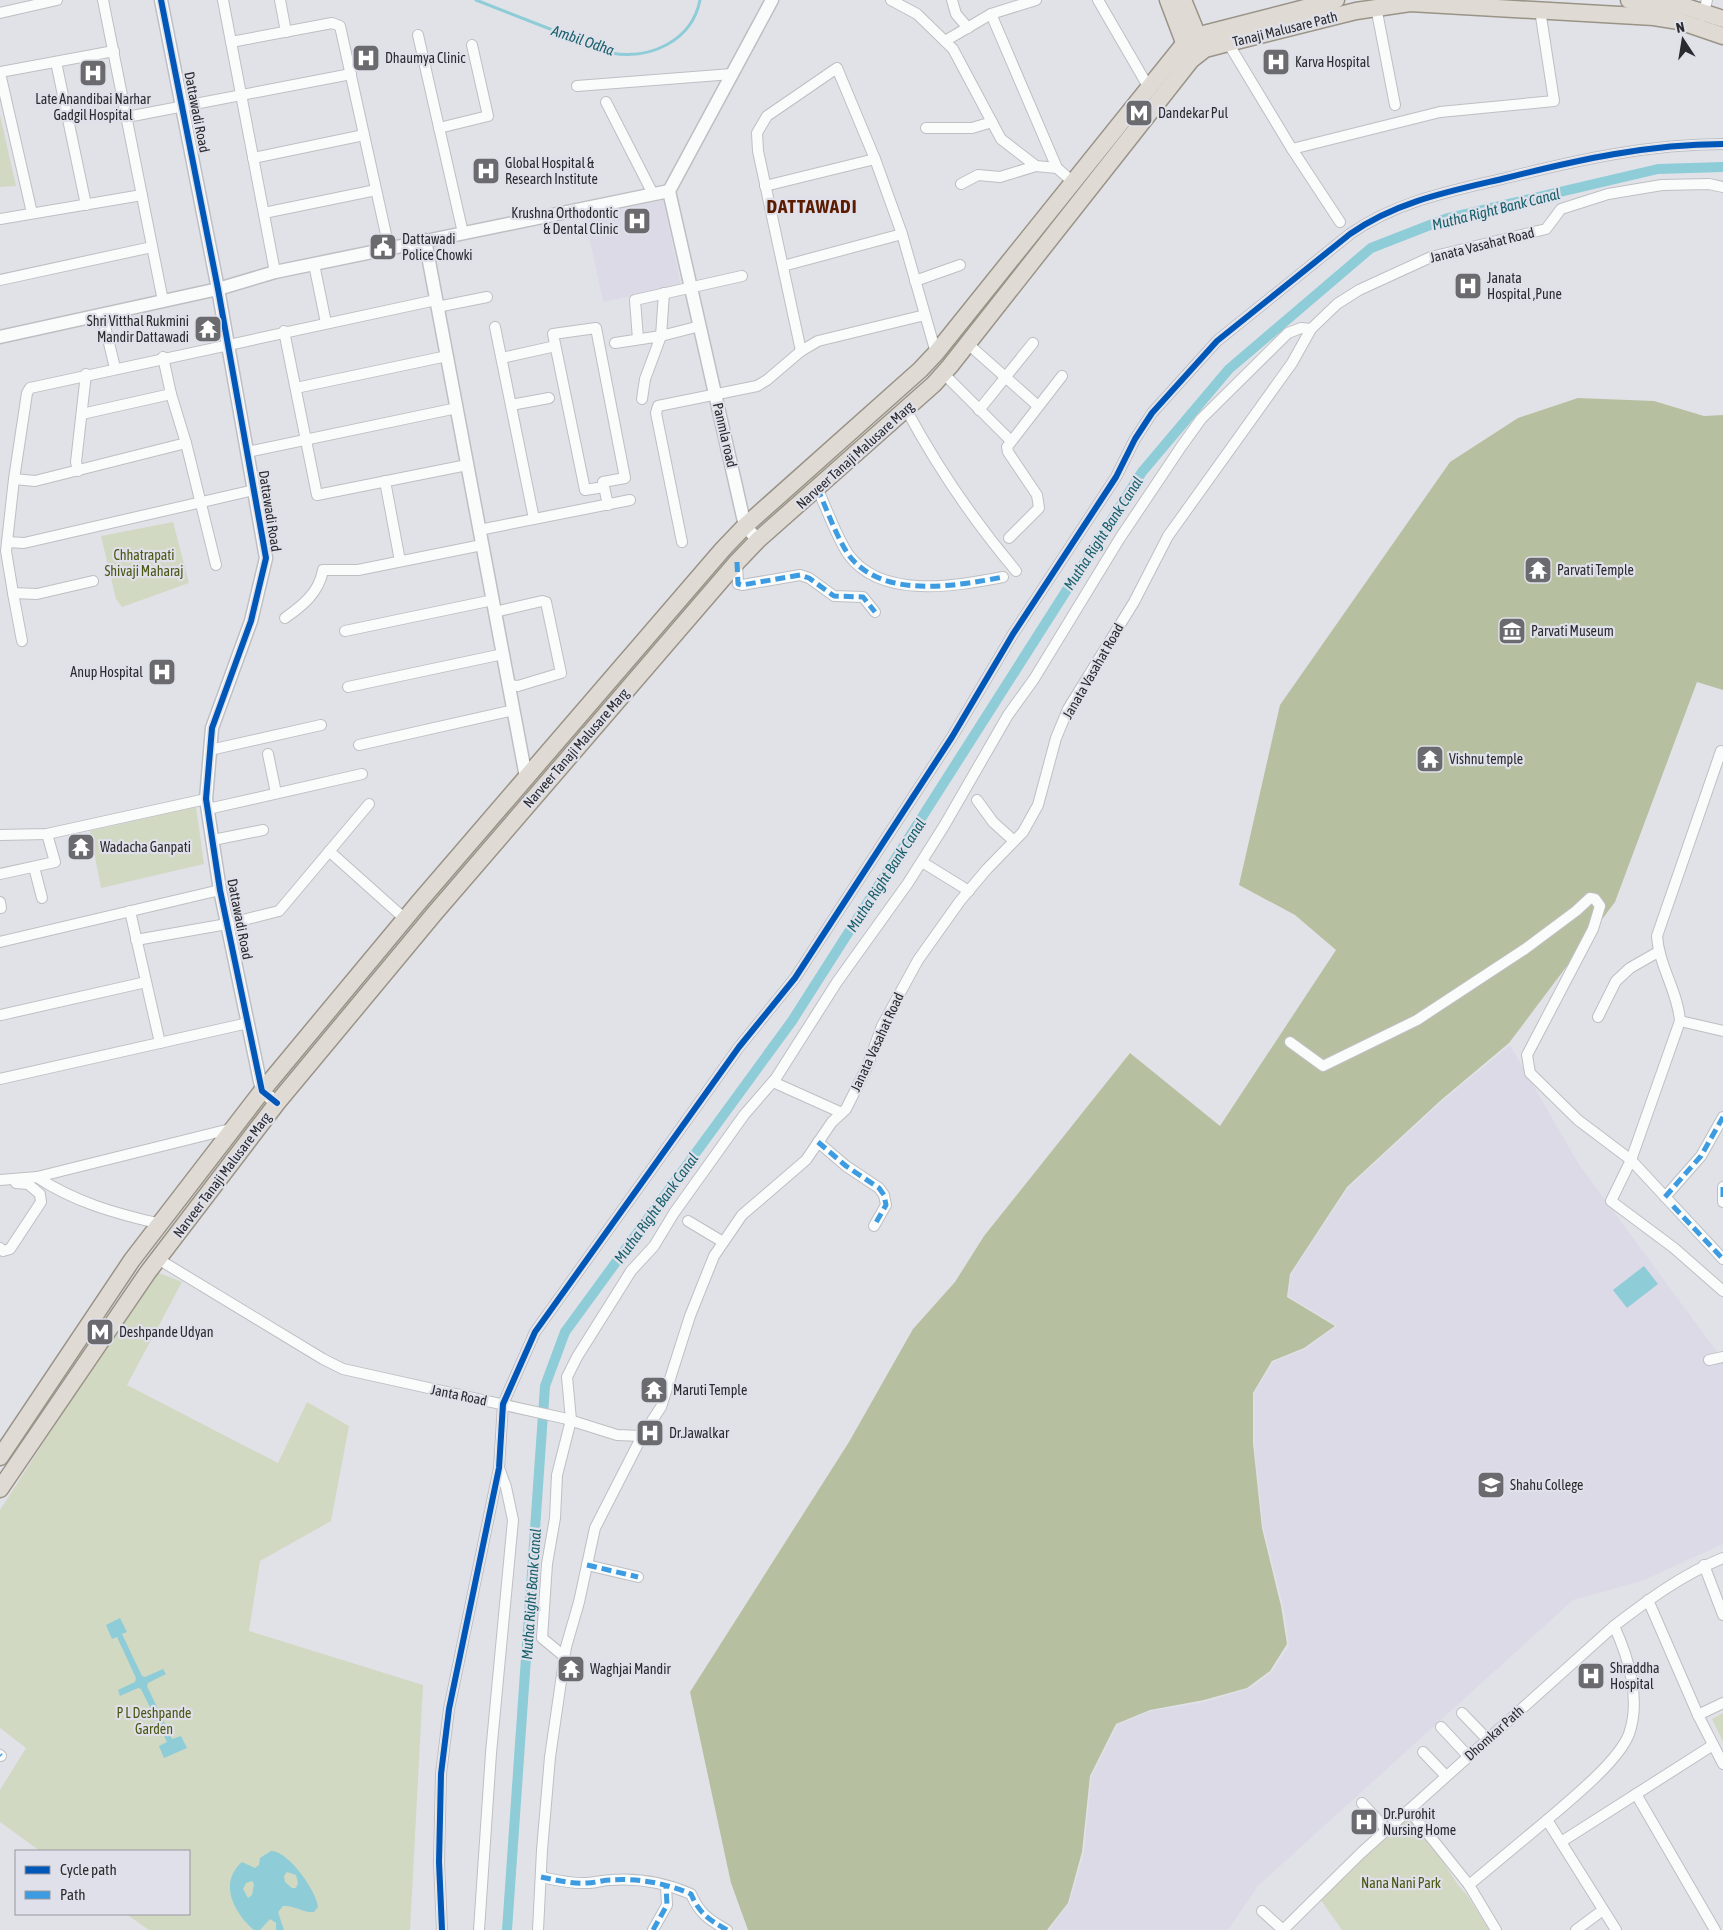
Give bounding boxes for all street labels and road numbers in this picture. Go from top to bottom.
street label: Tanaji Malusare Path [1231,8,1339,50]
street label: Dattawadi Road [181,70,213,154]
street label: Janata Vasahat Road [1428,224,1536,266]
street label: Narveer Tanaji Malusare Marg [793,398,917,512]
street label: Panmla road [710,401,740,469]
street label: Dattawadi Road [256,469,284,553]
street label: Janata Vasahat Road [1059,621,1127,721]
street label: Narveer Tanaji Malusare Marg [520,685,632,811]
street label: Dattawadi Road [224,877,256,961]
street label: Janata Vasahat Road [847,990,907,1094]
street label: Narveer Tanaji Malusare Marg [170,1109,274,1241]
street label: Janta Road [429,1381,489,1409]
street label: Dhomkar Path [1461,1702,1527,1764]

